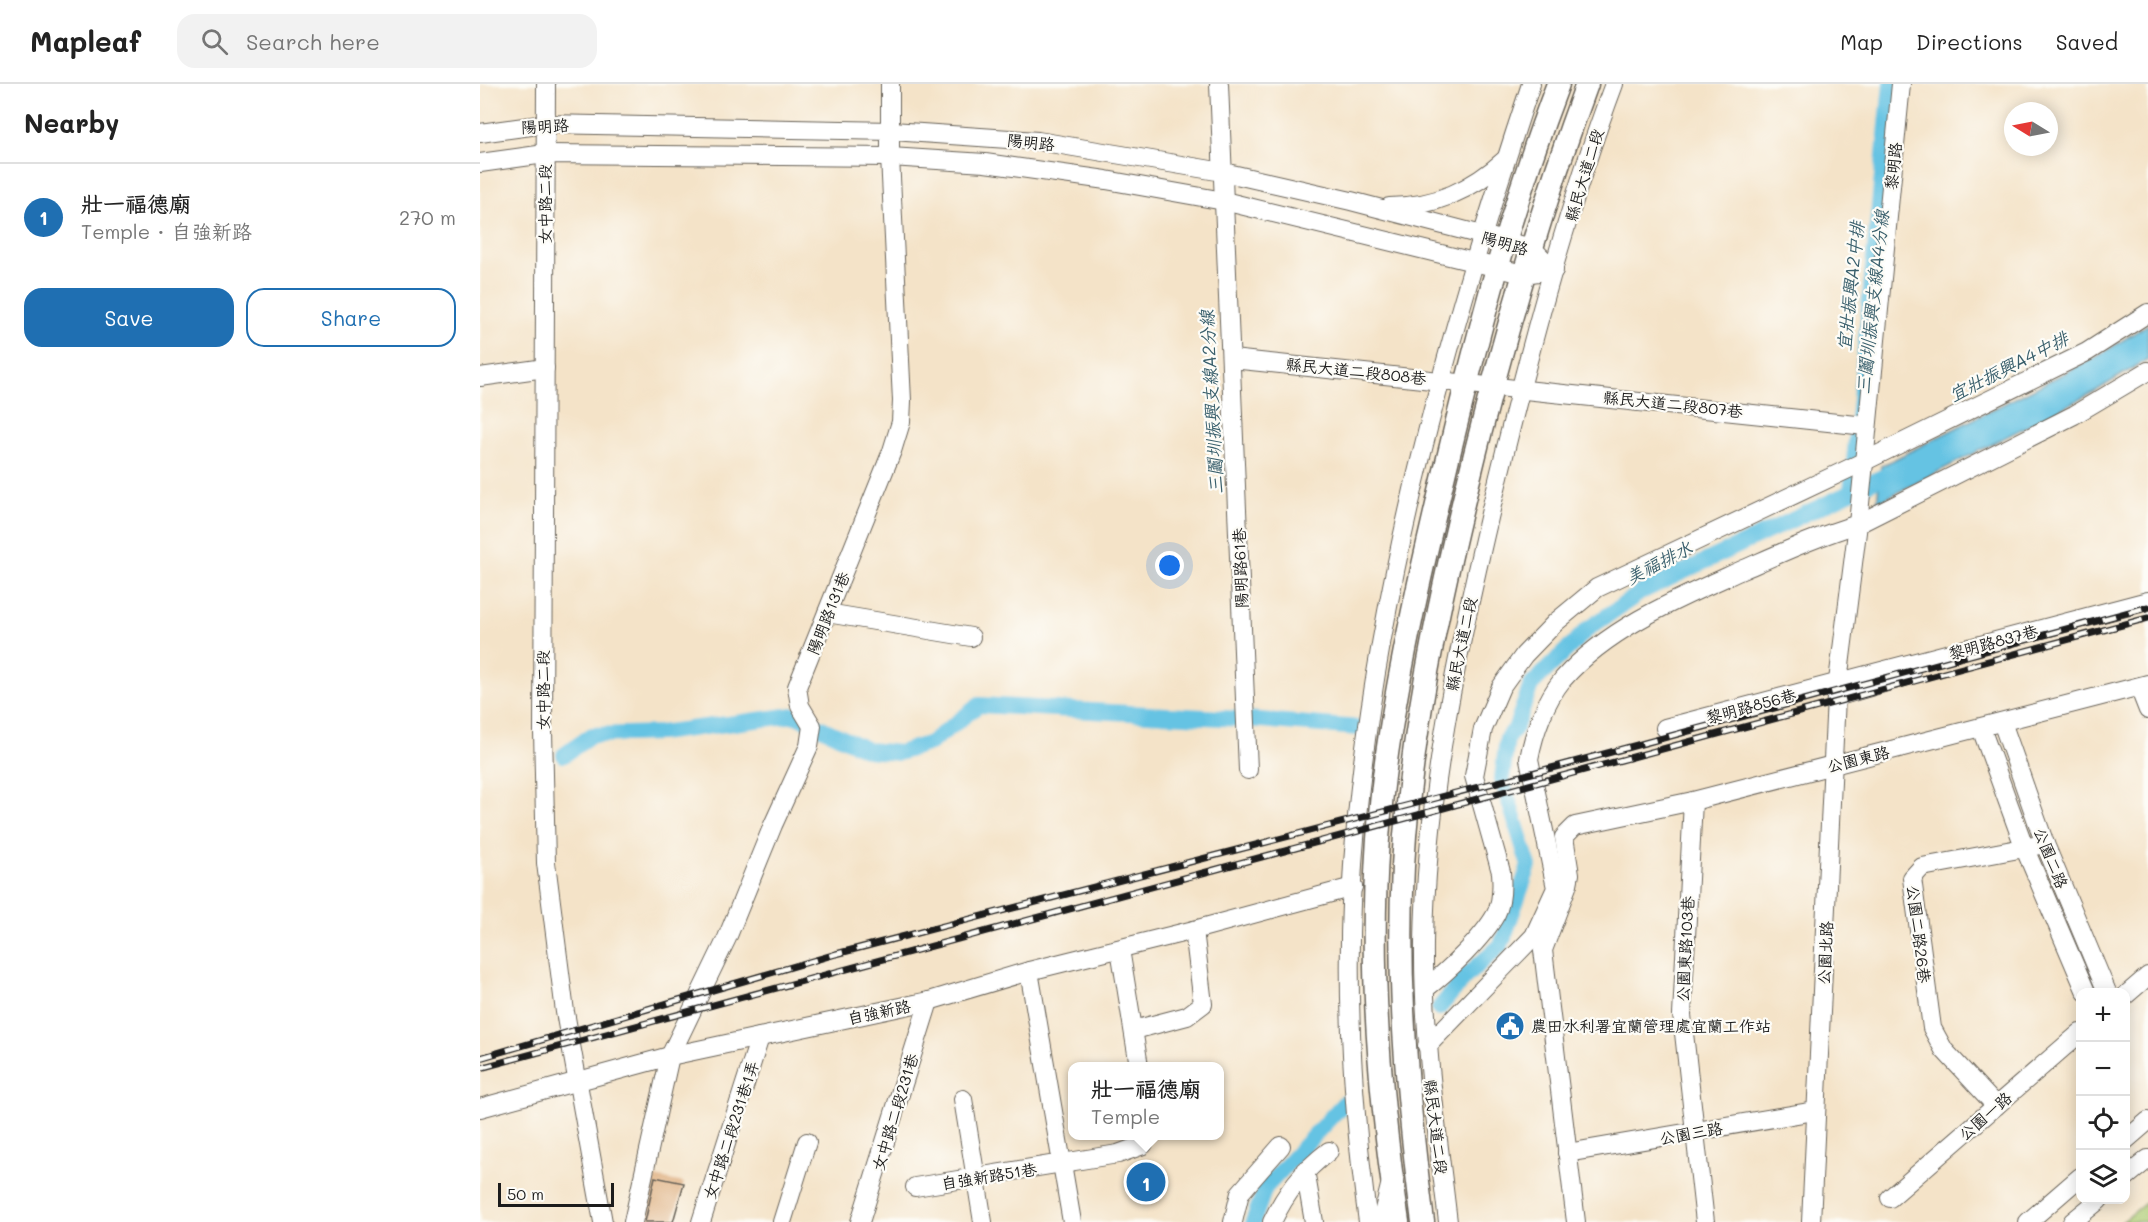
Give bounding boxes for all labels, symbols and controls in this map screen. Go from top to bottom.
search box [177,14,597,68]
text: Mapleaf [30,23,141,59]
icon: search [198,25,231,58]
text: Search here [246,27,380,56]
text: Map [1840,28,1883,55]
text: Directions [1916,28,2023,55]
text: Saved [2056,28,2118,55]
north arrow [2004,102,2058,156]
text: Nearby [24,106,119,140]
street label: 陽明路 [520,114,569,137]
street label: 縣民大道二段 [1559,126,1608,224]
street label: 陽明路 [1006,129,1056,154]
street label: 黎明路 [1880,141,1905,191]
street label: 女中路二段 [534,164,555,244]
text: 壯一福德廟 [81,189,191,218]
text: 1 [39,204,48,230]
text: 270 m [399,204,456,230]
water label: 三鬮圳振興支線A4分線 [1850,208,1894,395]
text: Temple · 自強新路 [81,218,252,244]
water label: 宜壯振興A2中排 [1831,218,1869,352]
street label: 陽明路 [1479,226,1531,259]
button: Save [24,288,234,347]
button: Share [246,288,456,347]
water label: 三鬮圳振興支線A2分線 [1194,308,1228,495]
water label: 宜壯振興A4中排 [1945,325,2074,407]
street label: 縣民大道二段808巷 [1285,353,1427,388]
street label: 縣民大道二段807巷 [1602,386,1744,421]
street label: 陽明路61巷 [1228,527,1251,609]
water label: 美福排水 [1621,535,1697,589]
your location [1155,551,1184,580]
street label: 陽明路131巷 [801,568,854,657]
street label: 縣民大道二段 [1440,595,1481,693]
street label: 黎明路837巷 [1946,619,2040,664]
street label: 女中路二段 [532,650,553,730]
street label: 黎明路856巷 [1703,683,1798,728]
street label: 公園東路 [1824,741,1891,776]
street label: 公園二路 [2030,824,2073,891]
street label: 公園二路26巷 [1903,884,1936,984]
street label: 公園東路103巷 [1671,895,1698,1003]
street label: 公園北路 [1812,920,1837,985]
map controls [2076,988,2130,1204]
button: + [2076,988,2130,1042]
street label: 自強新路 [845,995,912,1028]
public building icon: 農田水利署宜蘭管理處宜蘭工作站 [1494,1010,1526,1042]
place label: 農田水利署宜蘭管理處宜蘭工作站 [1531,1015,1771,1036]
button: − [2076,1042,2130,1096]
street label: 女中路二段231巷 [867,1051,922,1173]
street label: 女中路二段231巷1弄 [698,1058,763,1202]
popup [1068,1062,1224,1140]
text: 壯一福德廟 [1091,1074,1201,1103]
street label: 縣民大道二段 [1420,1078,1453,1176]
street label: 公園一路 [1954,1087,2016,1145]
button: locate [2076,1096,2130,1150]
text: Temple [1091,1103,1160,1129]
street label: 公園三路 [1658,1117,1724,1148]
button: layers [2076,1150,2130,1204]
street label: 自強新路51巷 [940,1158,1038,1193]
pin: 1 [1126,1160,1166,1204]
scale bar [498,1180,614,1208]
text: 50 m [507,1183,544,1204]

